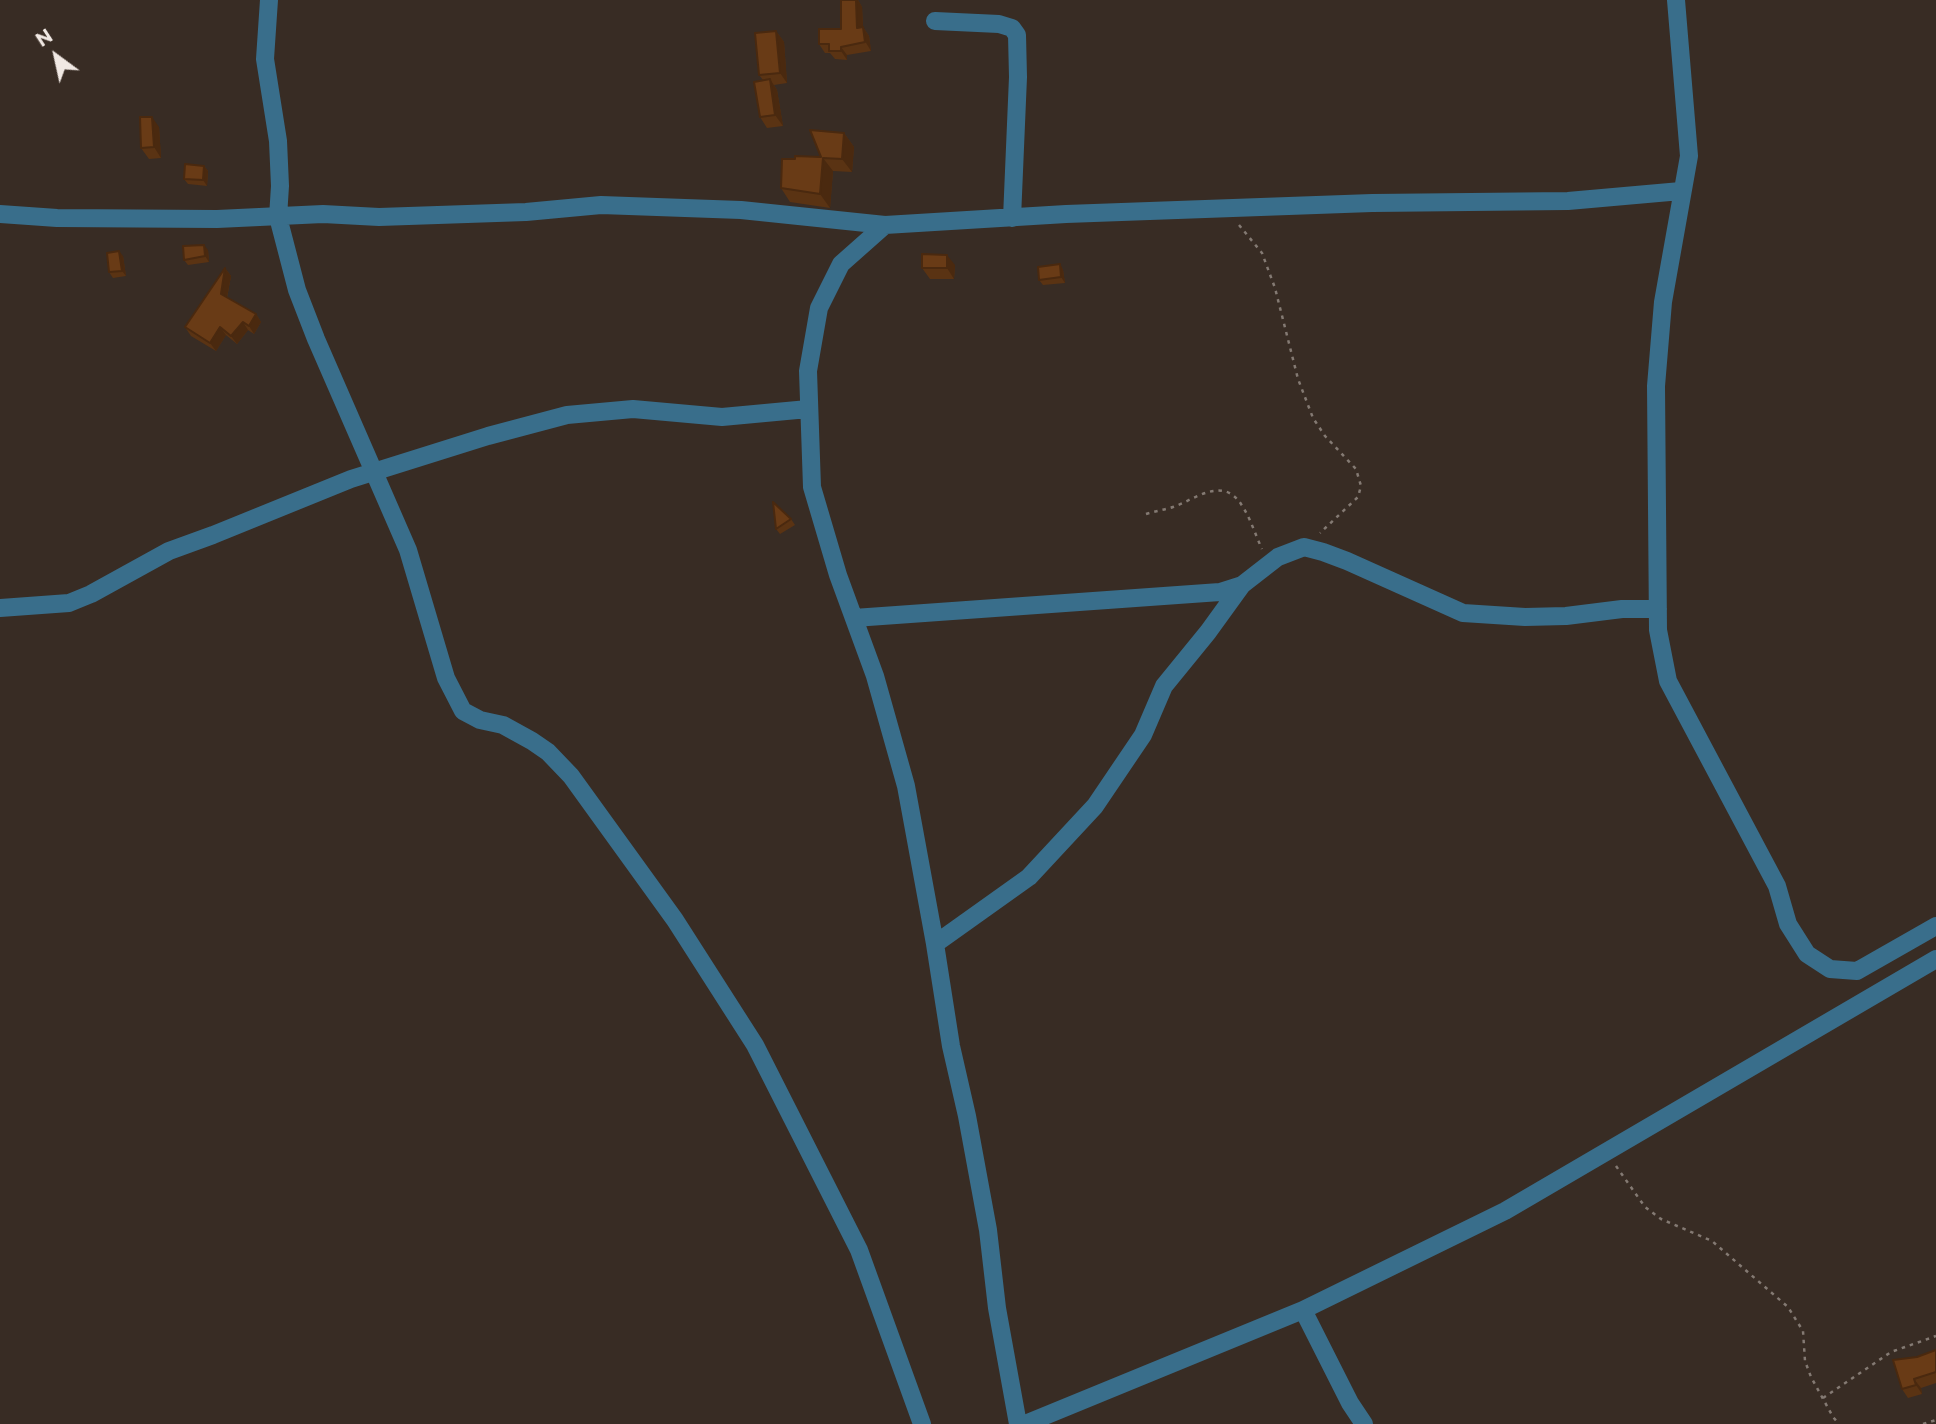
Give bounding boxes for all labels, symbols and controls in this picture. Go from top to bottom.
north arrow [21,21,91,91]
text: N [32,24,57,52]

